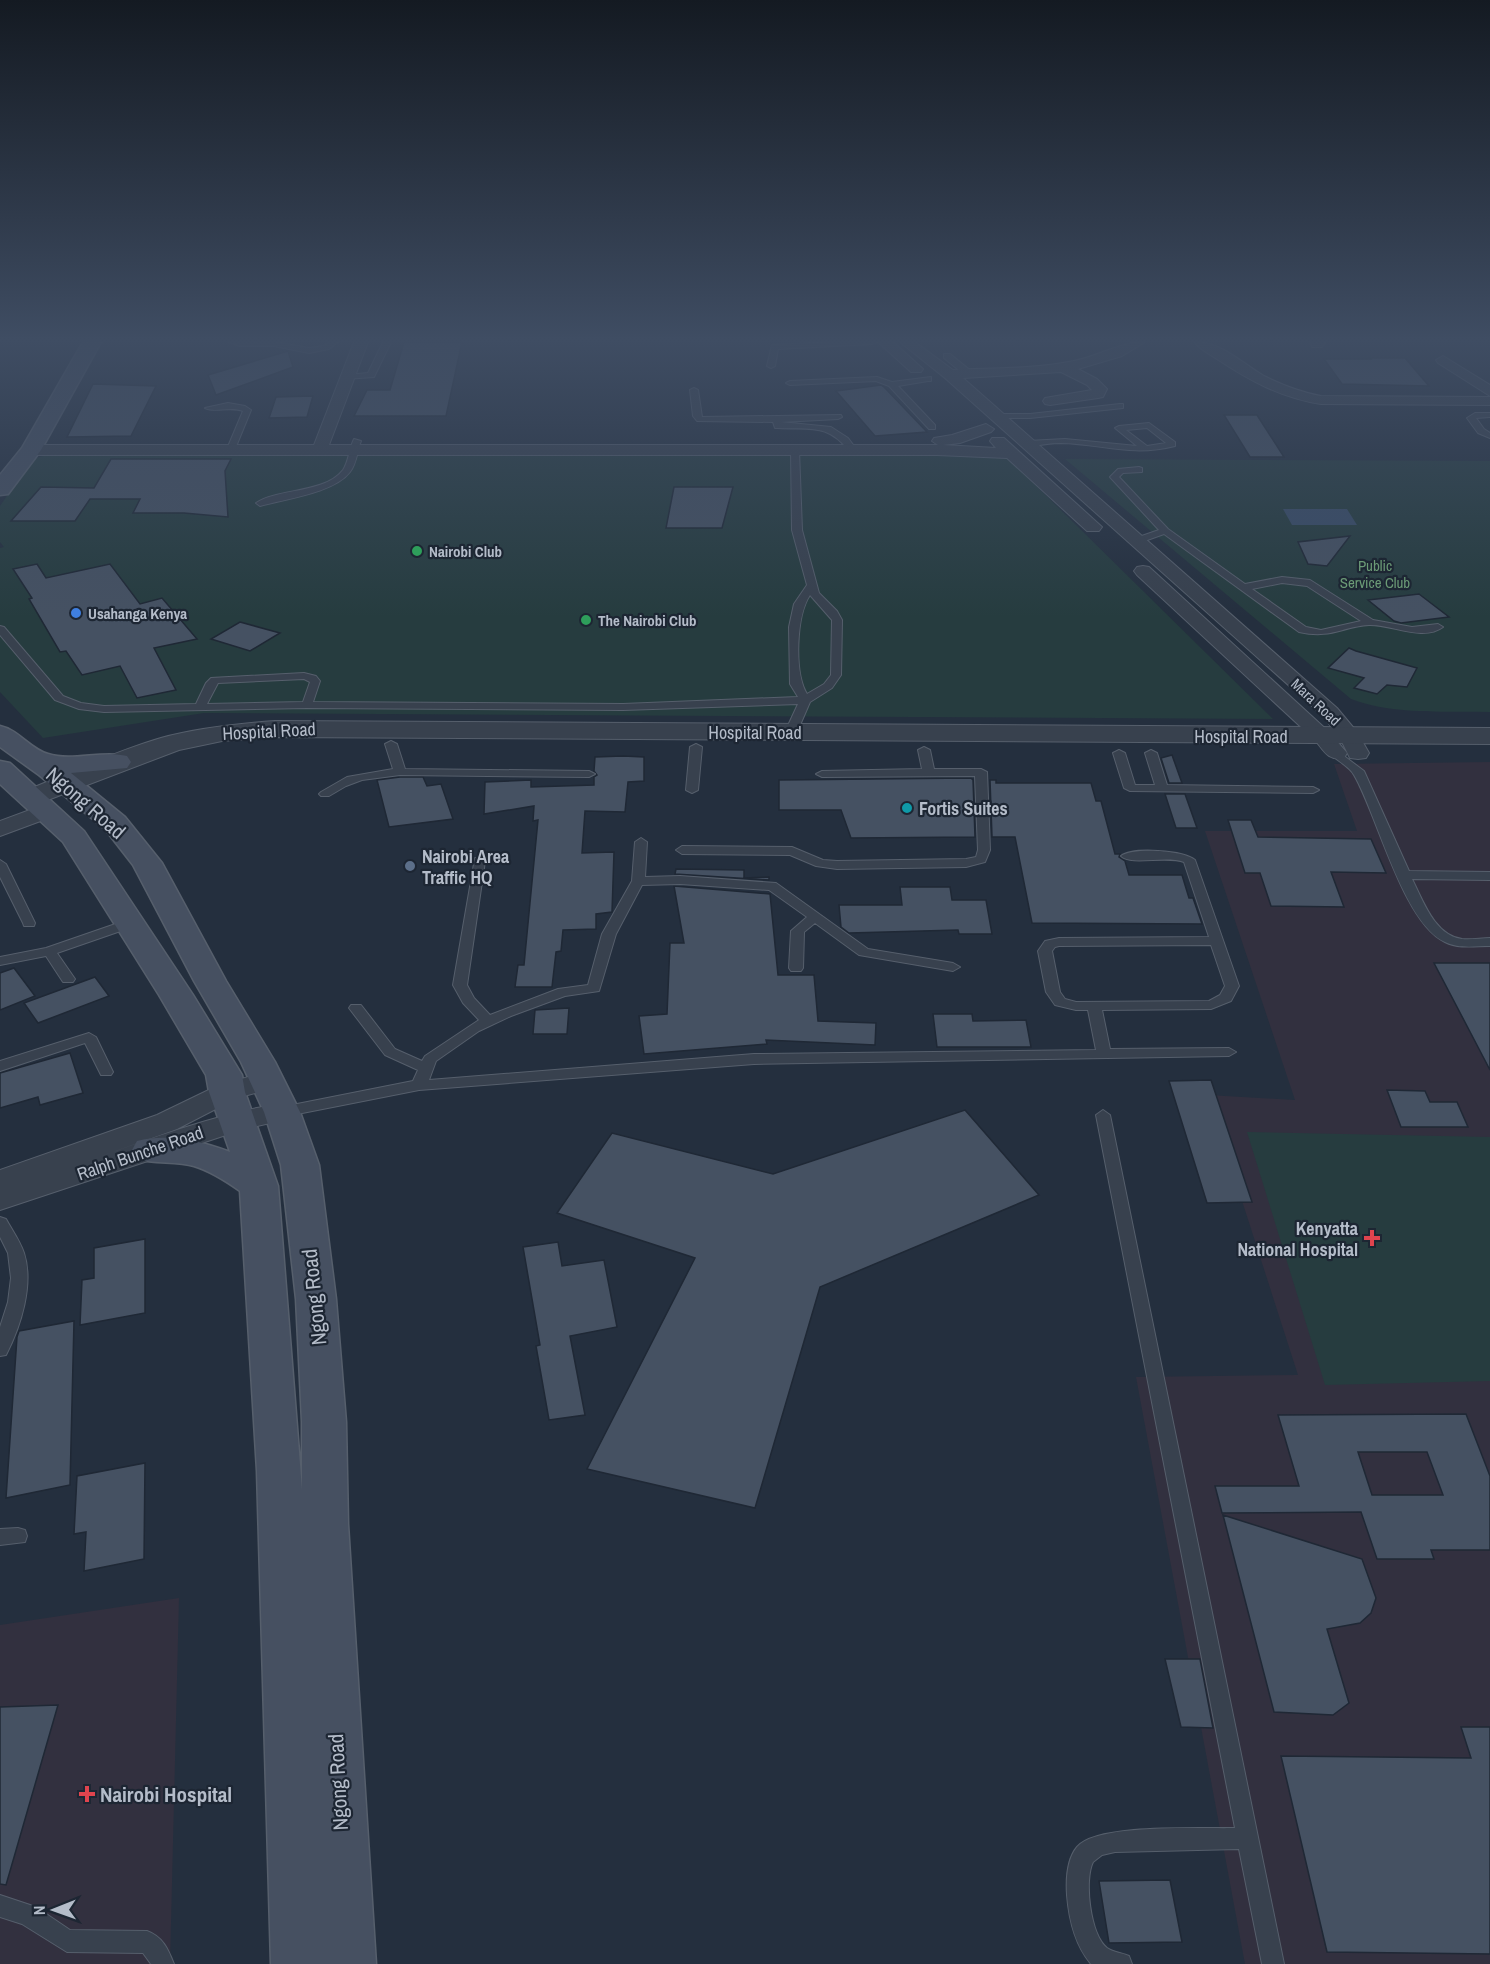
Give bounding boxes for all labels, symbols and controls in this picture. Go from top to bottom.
place label: Nairobi Club [429,541,502,562]
marker: Nairobi Club [410,544,424,558]
park label: Public Service Club [1340,555,1410,593]
place label: Usahanga Kenya [88,603,187,624]
marker: Usahanga Kenya [69,606,83,620]
place label: The Nairobi Club [598,610,696,631]
marker: The Nairobi Club [579,613,593,627]
street label: Mara Road [1287,674,1345,730]
street label: Hospital Road [222,716,316,746]
street label: Hospital Road [708,720,802,745]
street label: Hospital Road [1194,724,1288,749]
street label: Ngong Road [40,760,132,846]
place label: Fortis Suites [919,796,1008,821]
marker: Fortis Suites [900,801,914,815]
place label: Nairobi Area Traffic HQ [422,844,510,890]
marker: Nairobi Area Traffic HQ [403,859,417,873]
street label: Ralph Bunche Road [73,1120,207,1186]
place label: Kenyatta National Hospital [1237,1216,1359,1262]
marker: Kenyatta National Hospital [1363,1229,1381,1247]
street label: Ngong Road [295,1247,333,1347]
street label: Ngong Road [321,1733,355,1831]
place label: Nairobi Hospital [100,1780,232,1809]
marker: Nairobi Hospital [78,1785,96,1803]
north arrow [24,1880,84,1940]
text: N [28,1905,50,1915]

